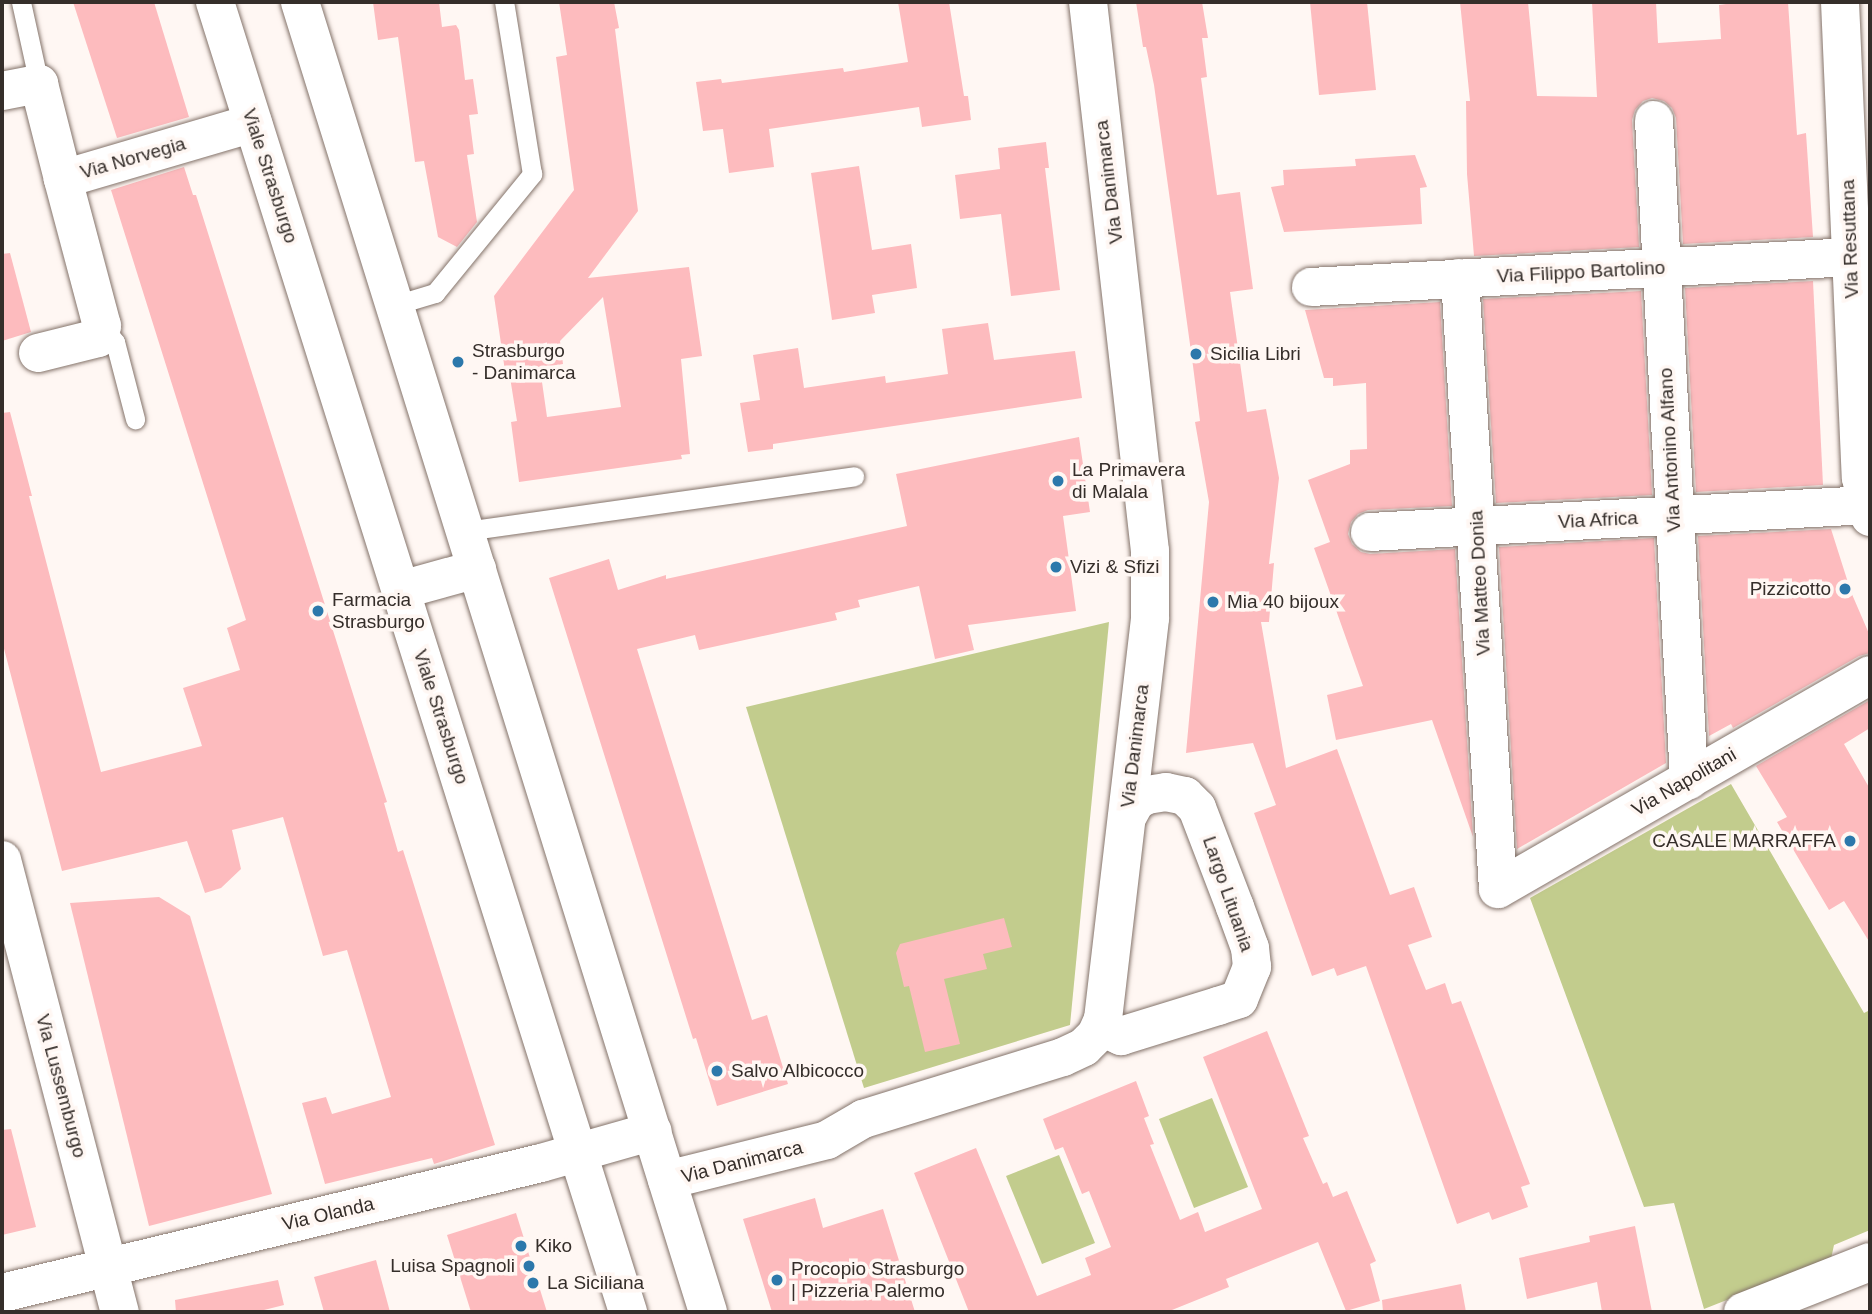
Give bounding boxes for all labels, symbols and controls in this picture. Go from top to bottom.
street label: Viale Strasburgo [238,106,302,246]
street label: Via Danimarca [1090,119,1128,245]
street label: Via Norvegia [78,132,188,184]
street label: Via Resuttana [1837,179,1863,299]
street label: Via Filippo Bartolino [1496,256,1666,288]
place label: Strasburgo - Danimarca [472,340,575,384]
place label: Sicilia Libri [1210,343,1301,365]
marker: Sicilia Libri [1188,346,1204,362]
marker: Strasburgo - Danimarca [450,354,466,370]
street label: Via Antonino Alfano [1654,366,1686,534]
place label: La Primavera di Malala [1072,459,1185,503]
marker: La Primavera di Malala [1050,473,1066,489]
street label: Via Africa [1557,506,1639,534]
street label: Via Matteo Donia [1465,510,1495,656]
place label: Vizi & Sfizi [1070,556,1159,578]
marker: Vizi & Sfizi [1048,559,1064,575]
place label: Pizzicotto [1750,578,1831,600]
marker: Pizzicotto [1837,581,1853,597]
place label: Farmacia Strasburgo [332,589,425,633]
place label: Mia 40 bijoux [1227,591,1339,613]
marker: Mia 40 bijoux [1205,594,1221,610]
marker: Farmacia Strasburgo [310,603,326,619]
street label: Viale Strasburgo [409,647,473,787]
street label: Via Danimarca [1116,683,1154,809]
street label: Via Napolitani [1628,743,1740,821]
place label: CASALE MARRAFFA [1652,830,1836,852]
street label: Largo Lituania [1198,833,1258,955]
marker: CASALE MARRAFFA [1842,833,1858,849]
street label: Via Lussemburgo [31,1012,91,1160]
place label: Salvo Albicocco [731,1060,865,1082]
marker: Salvo Albicocco [709,1063,725,1079]
street label: Via Danimarca [679,1136,805,1188]
street label: Via Olanda [280,1192,376,1236]
place label: Kiko [535,1235,572,1257]
marker: Kiko [513,1238,529,1254]
place label: Luisa Spagnoli [390,1255,515,1277]
marker: Luisa Spagnoli [521,1258,537,1274]
place label: Procopio Strasburgo | Pizzeria Palermo [791,1258,964,1302]
place label: La Siciliana [547,1272,644,1294]
marker: Procopio Strasburgo | Pizzeria Palermo [769,1272,785,1288]
marker: La Siciliana [525,1275,541,1291]

